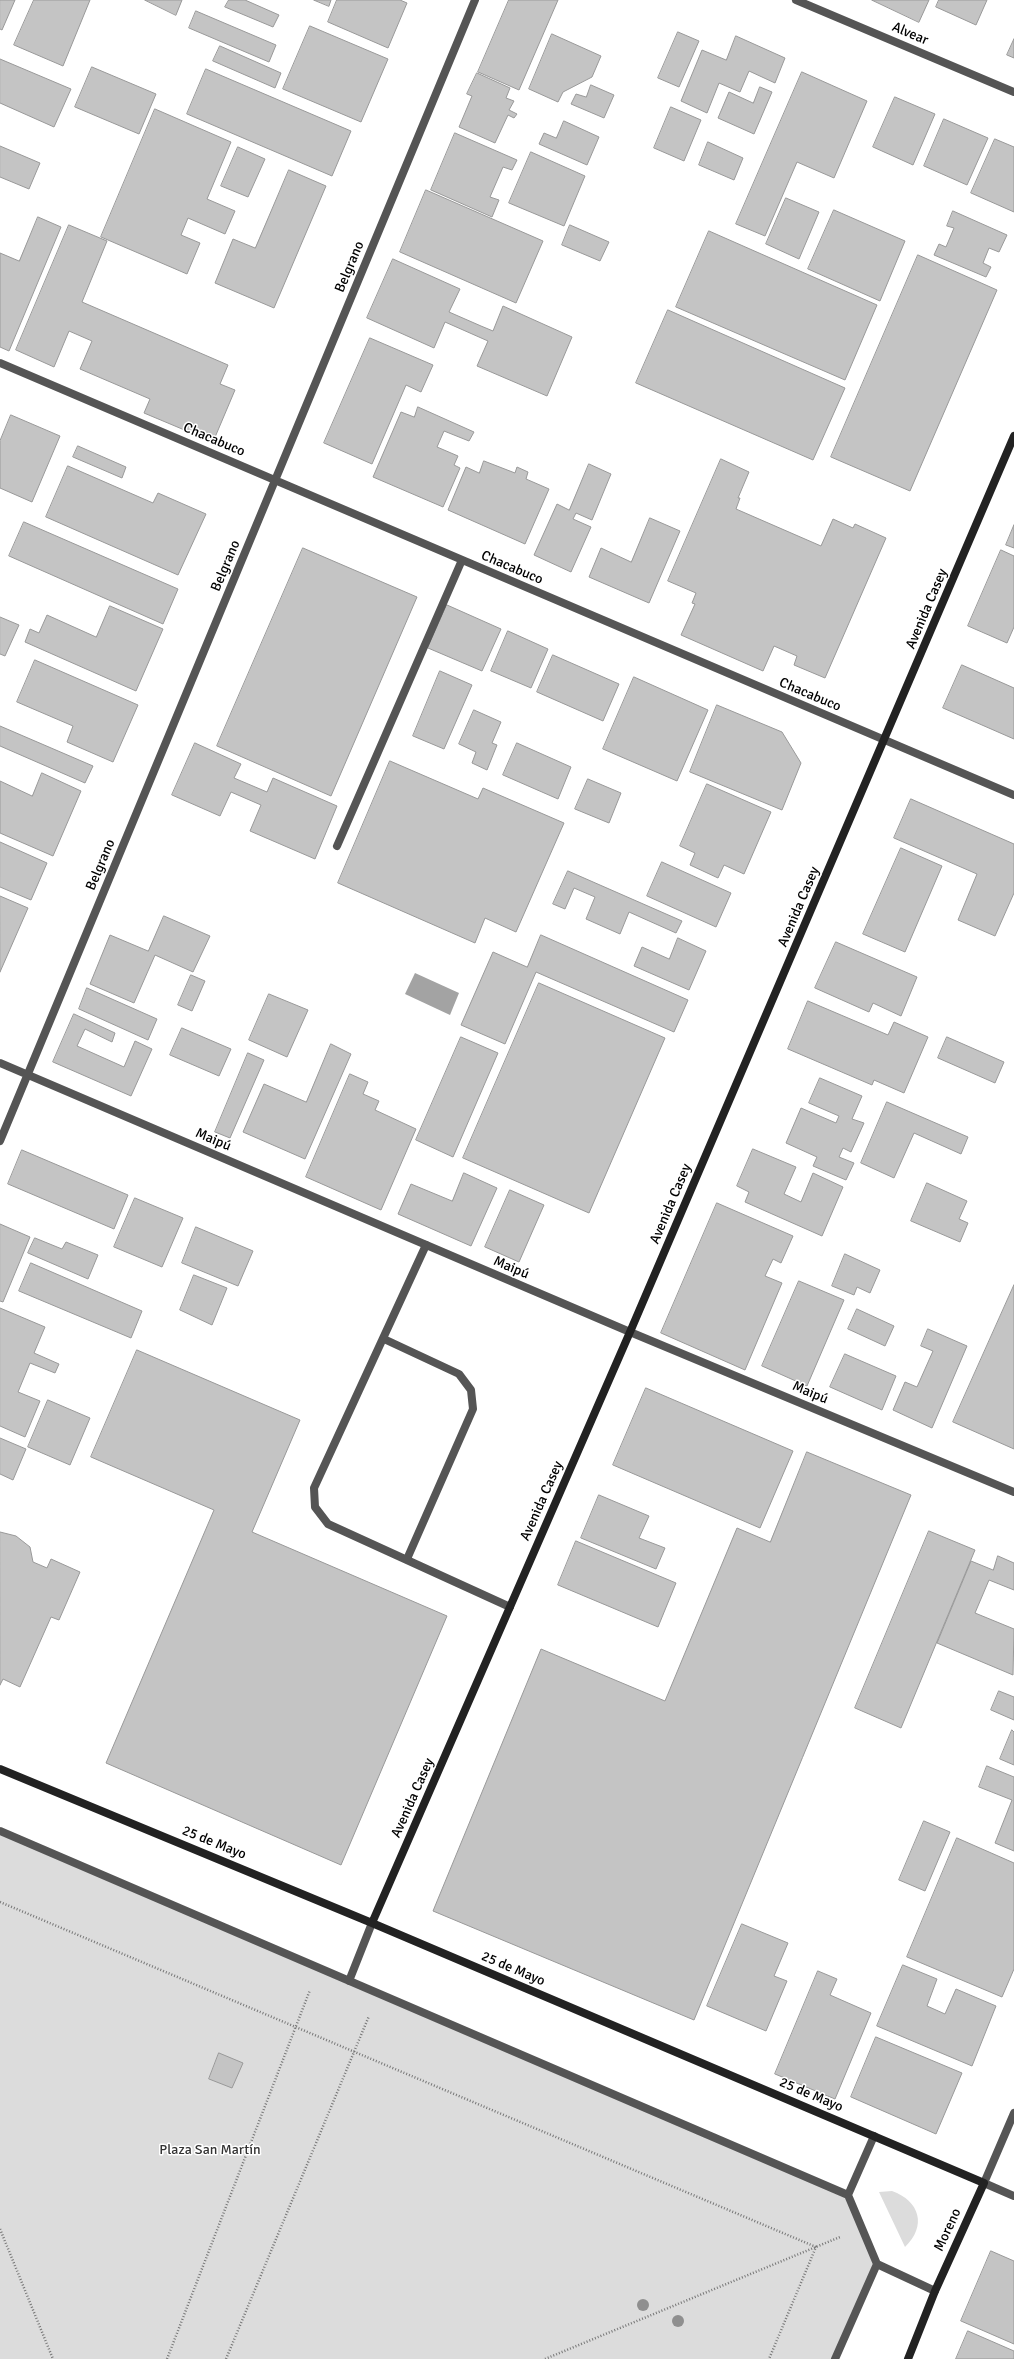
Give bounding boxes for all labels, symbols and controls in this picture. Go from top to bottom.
street label: Alvear [889,19,931,49]
street label: Belgrano [332,239,368,295]
street label: Chacabuco [181,419,247,461]
street label: Belgrano [208,538,244,594]
street label: Chacabuco [479,547,545,589]
street label: Avenida Casey [903,566,951,652]
street label: Chacabuco [777,674,843,716]
street label: Belgrano [83,837,119,893]
street label: Avenida Casey [775,864,823,950]
street label: Maipú [193,1125,233,1155]
street label: Avenida Casey [647,1161,695,1247]
street label: Maipú [491,1253,531,1283]
street label: Maipú [790,1378,830,1408]
street label: Avenida Casey [517,1459,567,1543]
street label: Avenida Casey [388,1756,438,1840]
street label: 25 de Mayo [180,1823,248,1863]
street label: 25 de Mayo [479,1948,547,1990]
street label: 25 de Mayo [777,2074,845,2116]
park label: Plaza San Martín [159,2142,261,2158]
street label: Moreno [931,2206,965,2254]

